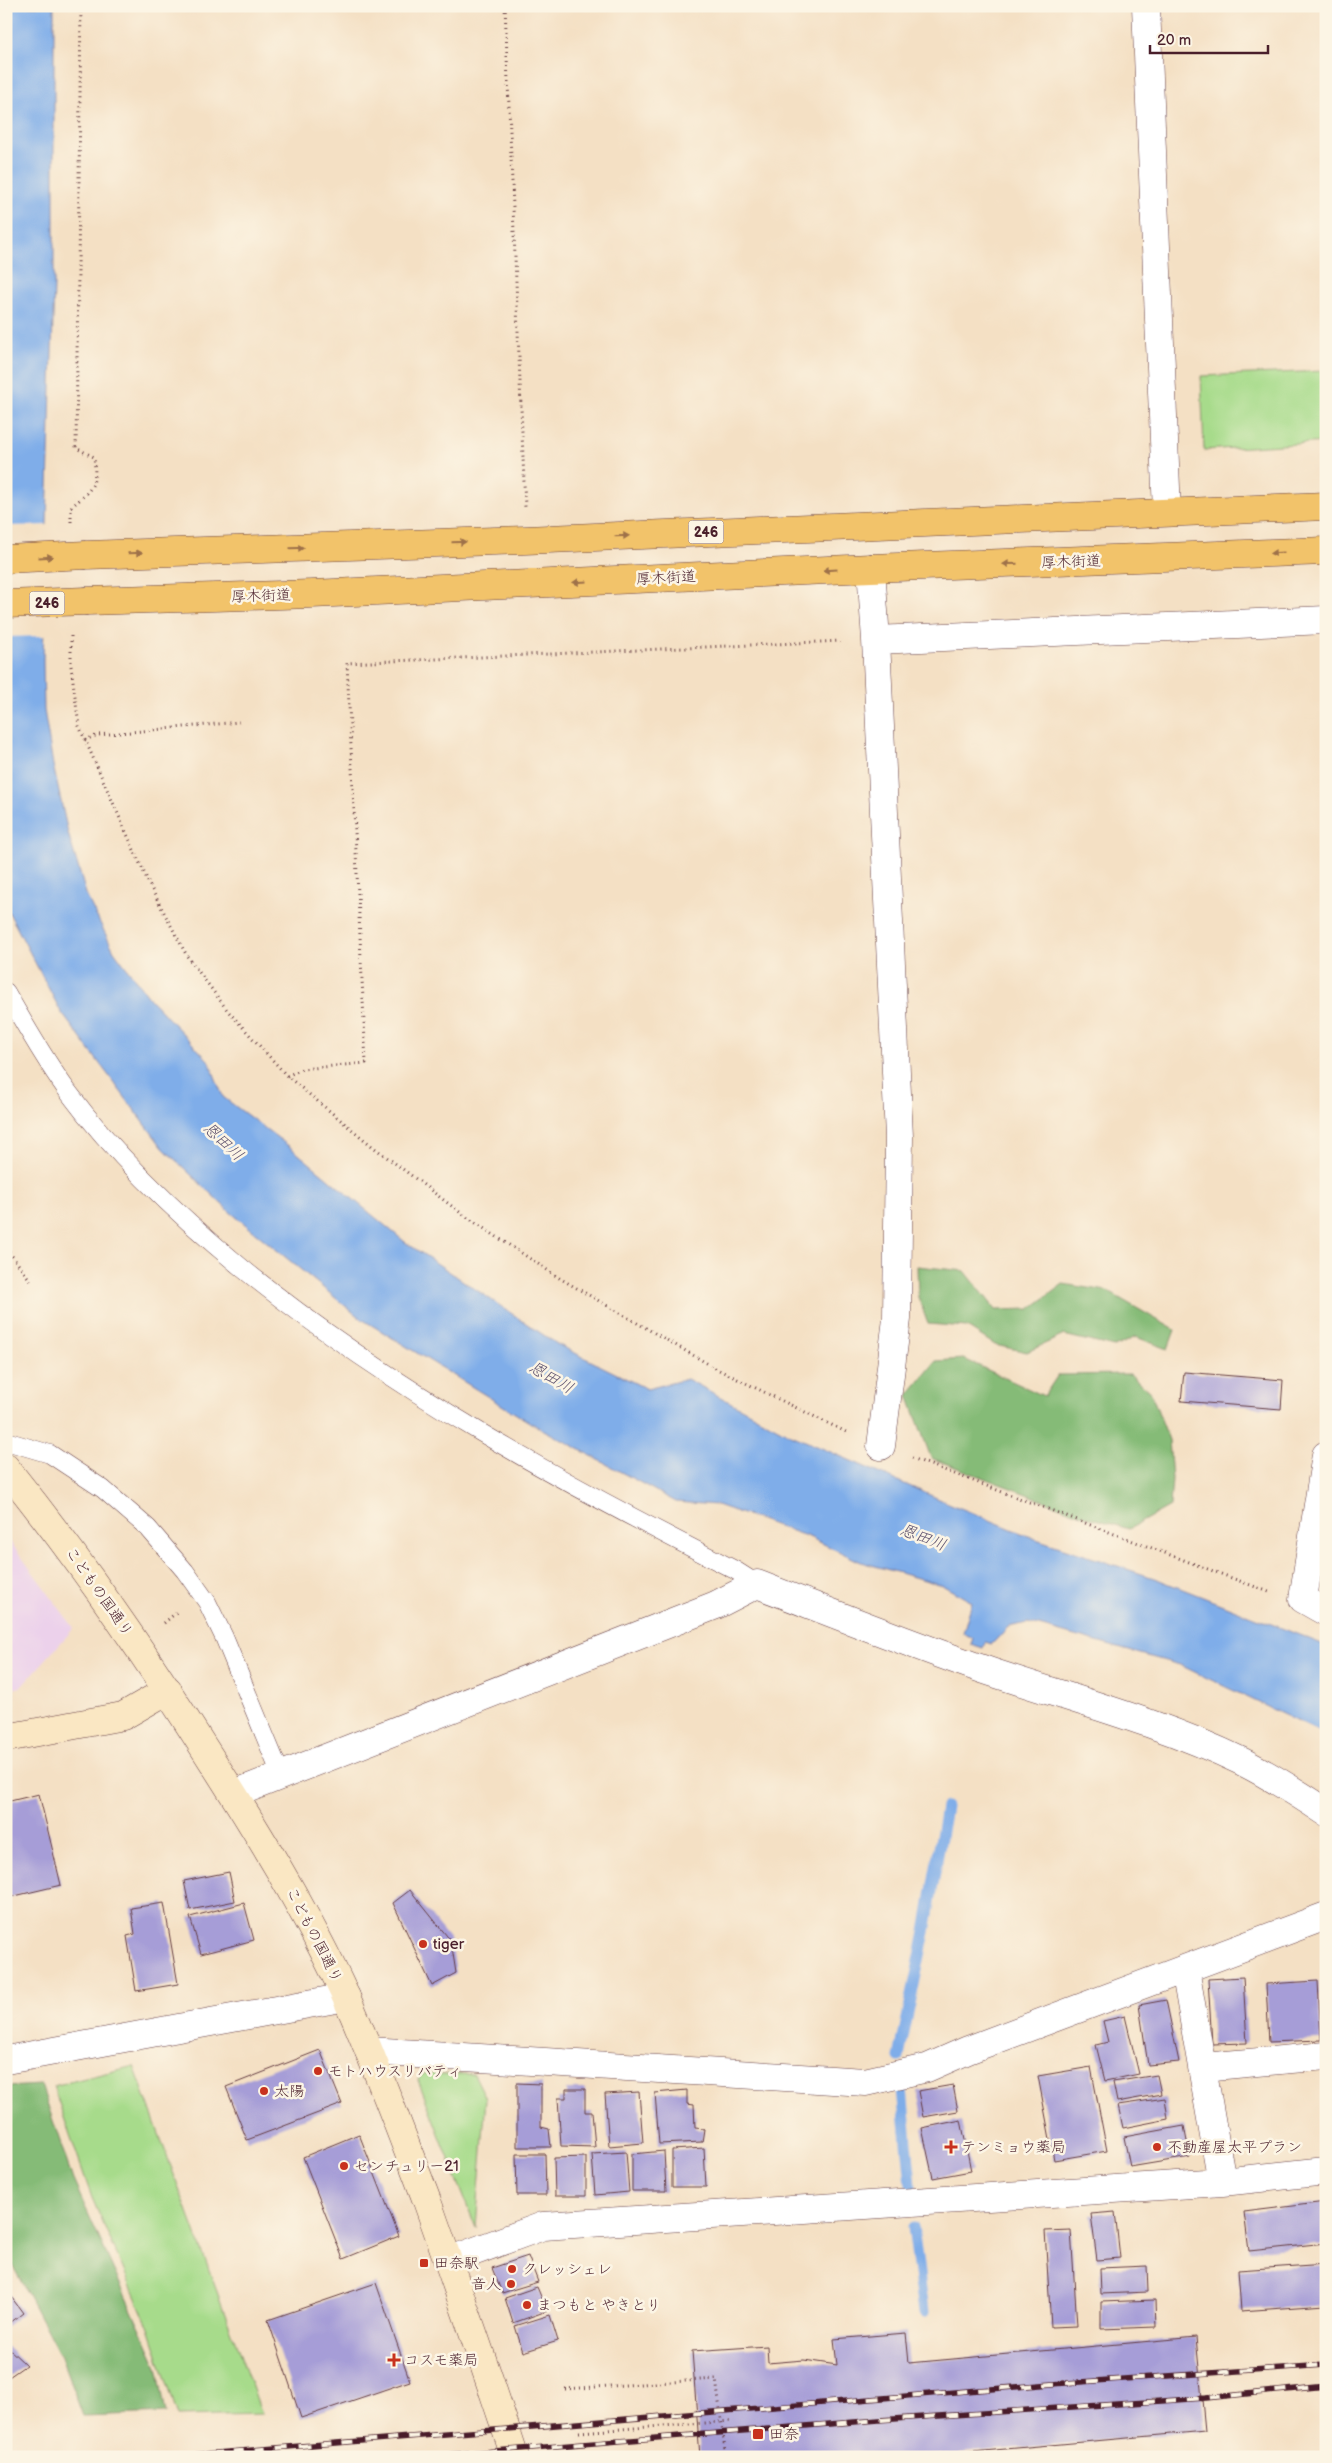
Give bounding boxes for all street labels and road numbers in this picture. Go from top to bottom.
road number: 246 [688,520,724,544]
street label: 厚木街道 [1041,551,1101,573]
street label: 厚木街道 [636,567,696,589]
street label: 厚木街道 [231,585,291,607]
road number: 246 [30,592,64,614]
street label: こどもの国通り [61,1544,137,1640]
street label: こどもの国通り [282,1884,346,1986]

